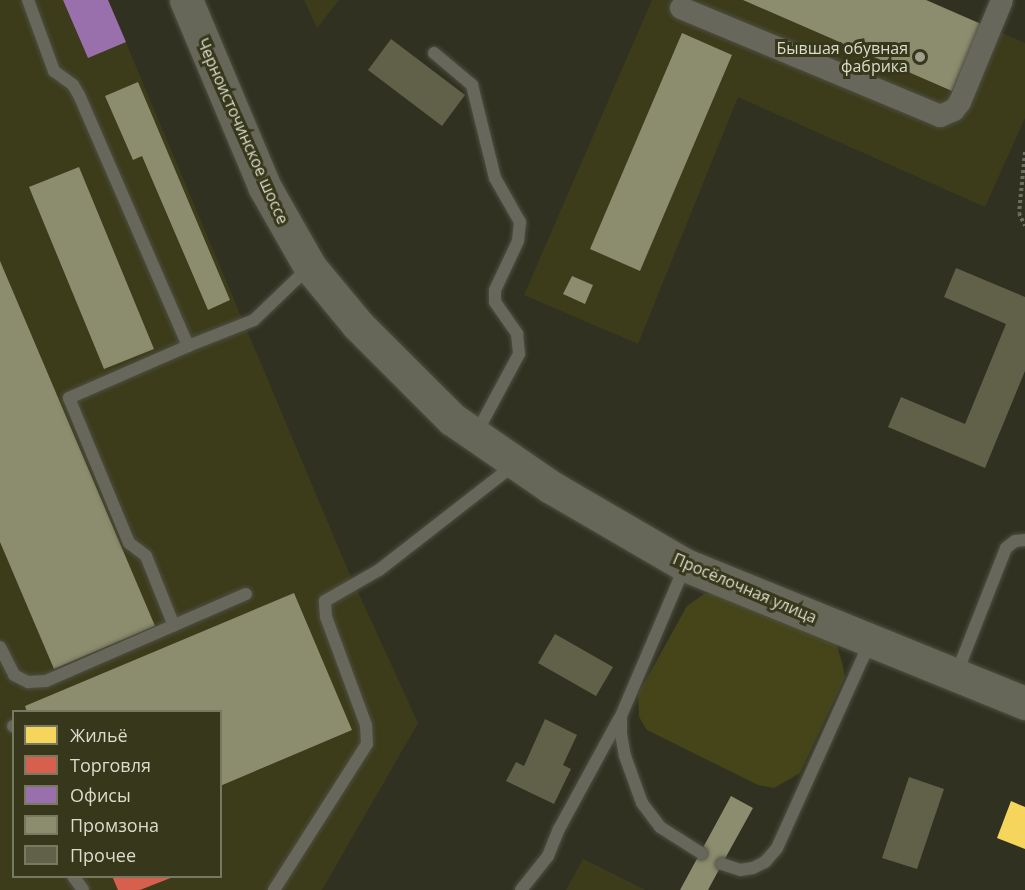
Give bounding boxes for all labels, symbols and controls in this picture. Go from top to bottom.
street label: Черноисточинское шоссе [193,35,293,227]
place label: Бывшая обувная фабрика [776,38,908,76]
marker: Бывшая обувная фабрика [913,50,927,64]
street label: Просёлочная улица [670,549,820,627]
legend [12,710,222,878]
text: Жильё [70,723,128,747]
text: Торговля [70,753,151,777]
text: Офисы [70,783,131,807]
text: Промзона [70,813,159,837]
text: Прочее [70,843,136,867]

